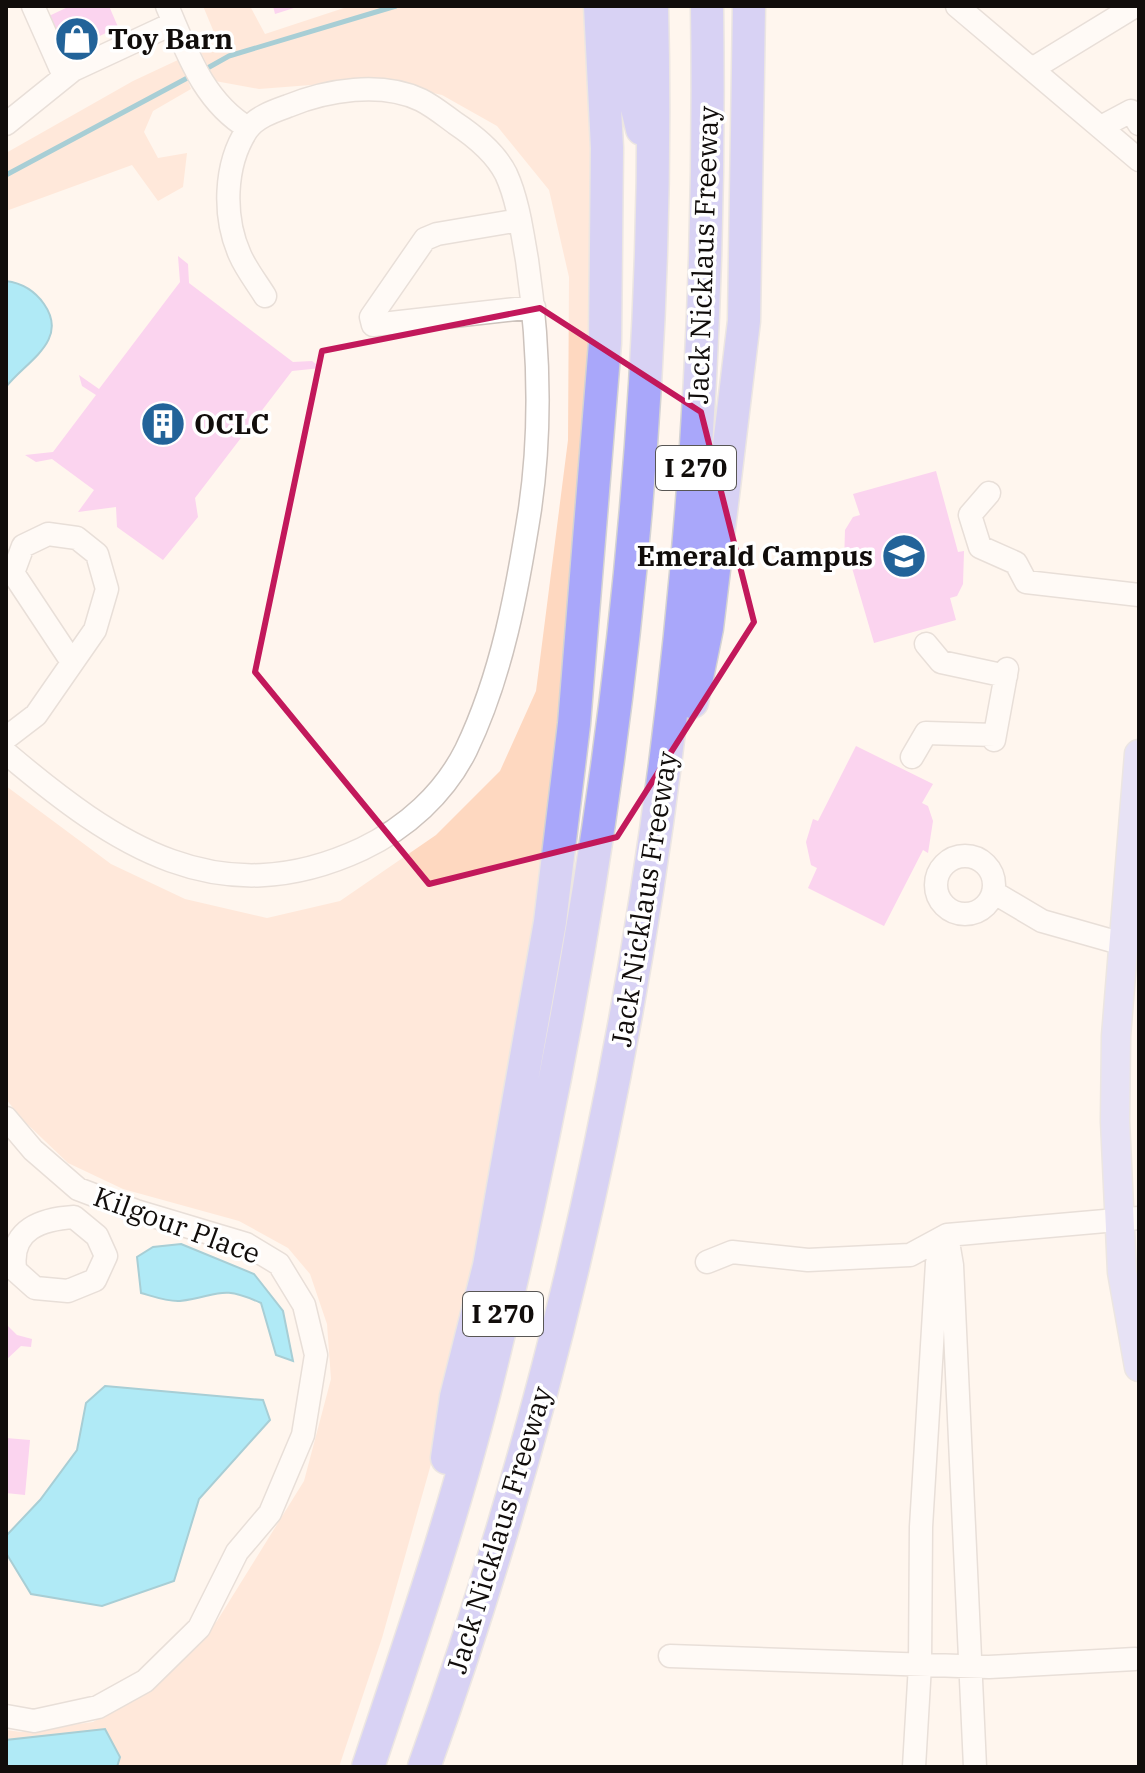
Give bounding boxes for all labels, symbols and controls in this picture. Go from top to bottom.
shop icon: Toy Barn [53,15,101,63]
place label: Toy Barn [108,20,233,57]
street label: Jack Nicklaus Freeway [679,105,726,405]
building icon: OCLC [139,400,187,448]
place label: OCLC [194,405,269,442]
road number: I 270 [656,446,736,490]
school or university icon: Emerald Campus [880,532,928,580]
place label: Emerald Campus [637,537,873,574]
street label: Jack Nicklaus Freeway [602,749,685,1049]
street label: Kilgour Place [89,1177,265,1272]
road number: I 270 [463,1292,543,1336]
street label: Jack Nicklaus Freeway [437,1382,560,1678]

